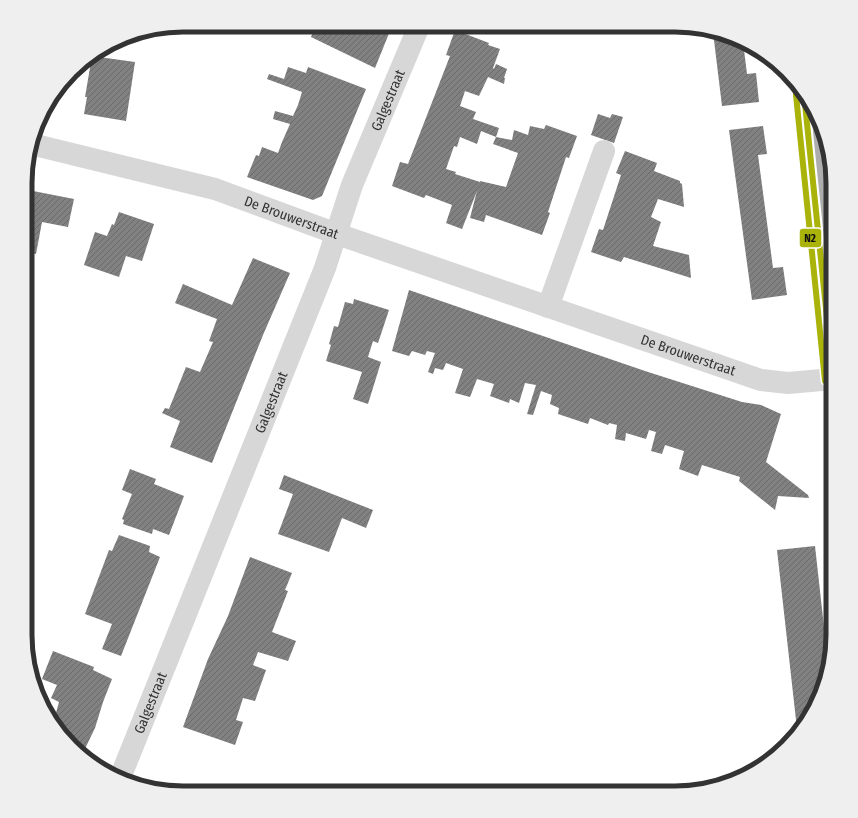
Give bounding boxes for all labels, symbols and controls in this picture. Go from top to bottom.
street label: Galgestraat [368,67,409,134]
street label: De Brouwerstraat [242,193,341,243]
line badge: N2 [799,228,822,248]
text: N2 [804,232,816,245]
street label: De Brouwerstraat [638,331,738,380]
street label: Galgestraat [252,369,292,436]
street label: Galgestraat [131,669,171,736]

